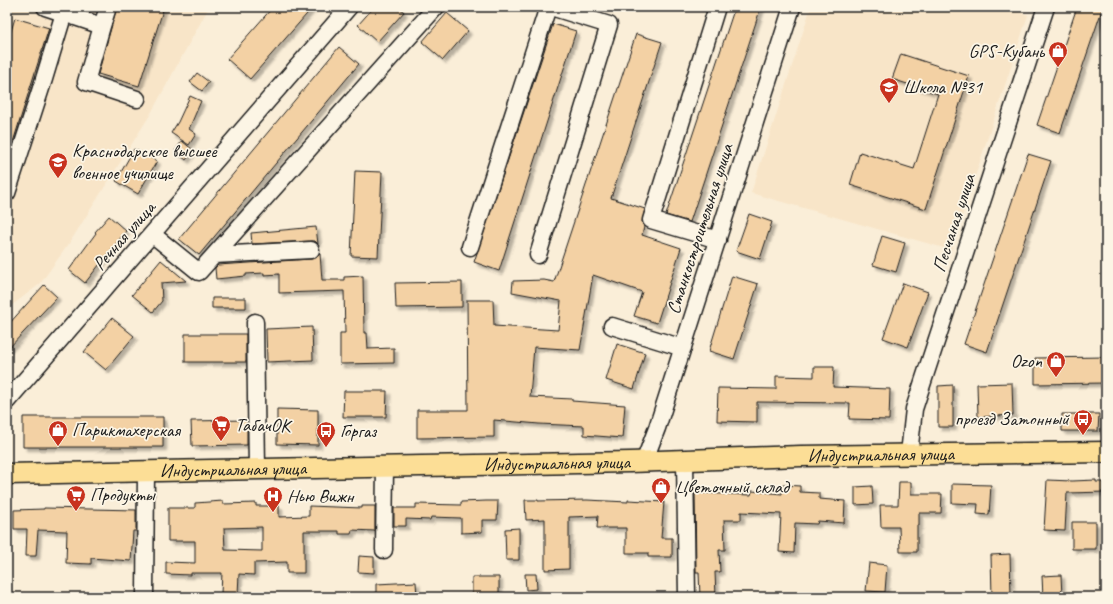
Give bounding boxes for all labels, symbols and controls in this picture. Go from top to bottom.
place label: GPS-Кубань [968,39,1045,63]
shop icon: GPS-Кубань [1047,40,1069,68]
place label: Школа №31 [903,75,984,99]
school or university icon: Школа №31 [878,76,900,104]
place label: Краснодарское высшее военное училище [72,139,218,185]
street label: Станкостроительная улица [661,139,739,317]
school or university icon: Краснодарское высшее военное училище [47,151,69,179]
street label: Песчаная улица [927,169,982,275]
street label: Речная улица [87,195,162,275]
place label: Ozon [1011,349,1042,373]
shop icon: Ozon [1045,350,1067,378]
place label: проезд Затонный [955,407,1070,431]
bus stop icon: проезд Затонный [1072,408,1094,436]
place label: ТабачОК [235,413,293,437]
supermarket icon: ТабачОК [210,414,232,442]
place label: Парикмахерская [72,418,181,442]
shop icon: Парикмахерская [47,419,69,447]
place label: Горгаз [340,419,377,443]
bus stop icon: Горгаз [315,420,337,448]
street label: Индустриальная улица [807,442,956,468]
street label: Индустриальная улица [483,450,632,477]
street label: Индустриальная улица [159,456,308,483]
place label: Цветочный склад [675,475,791,499]
shop icon: Цветочный склад [650,476,672,504]
place label: Продукты [90,483,156,507]
supermarket icon: Продукты [65,484,87,512]
place label: Нью Вижн [287,484,355,508]
hospital icon: Нью Вижн [262,485,284,513]

